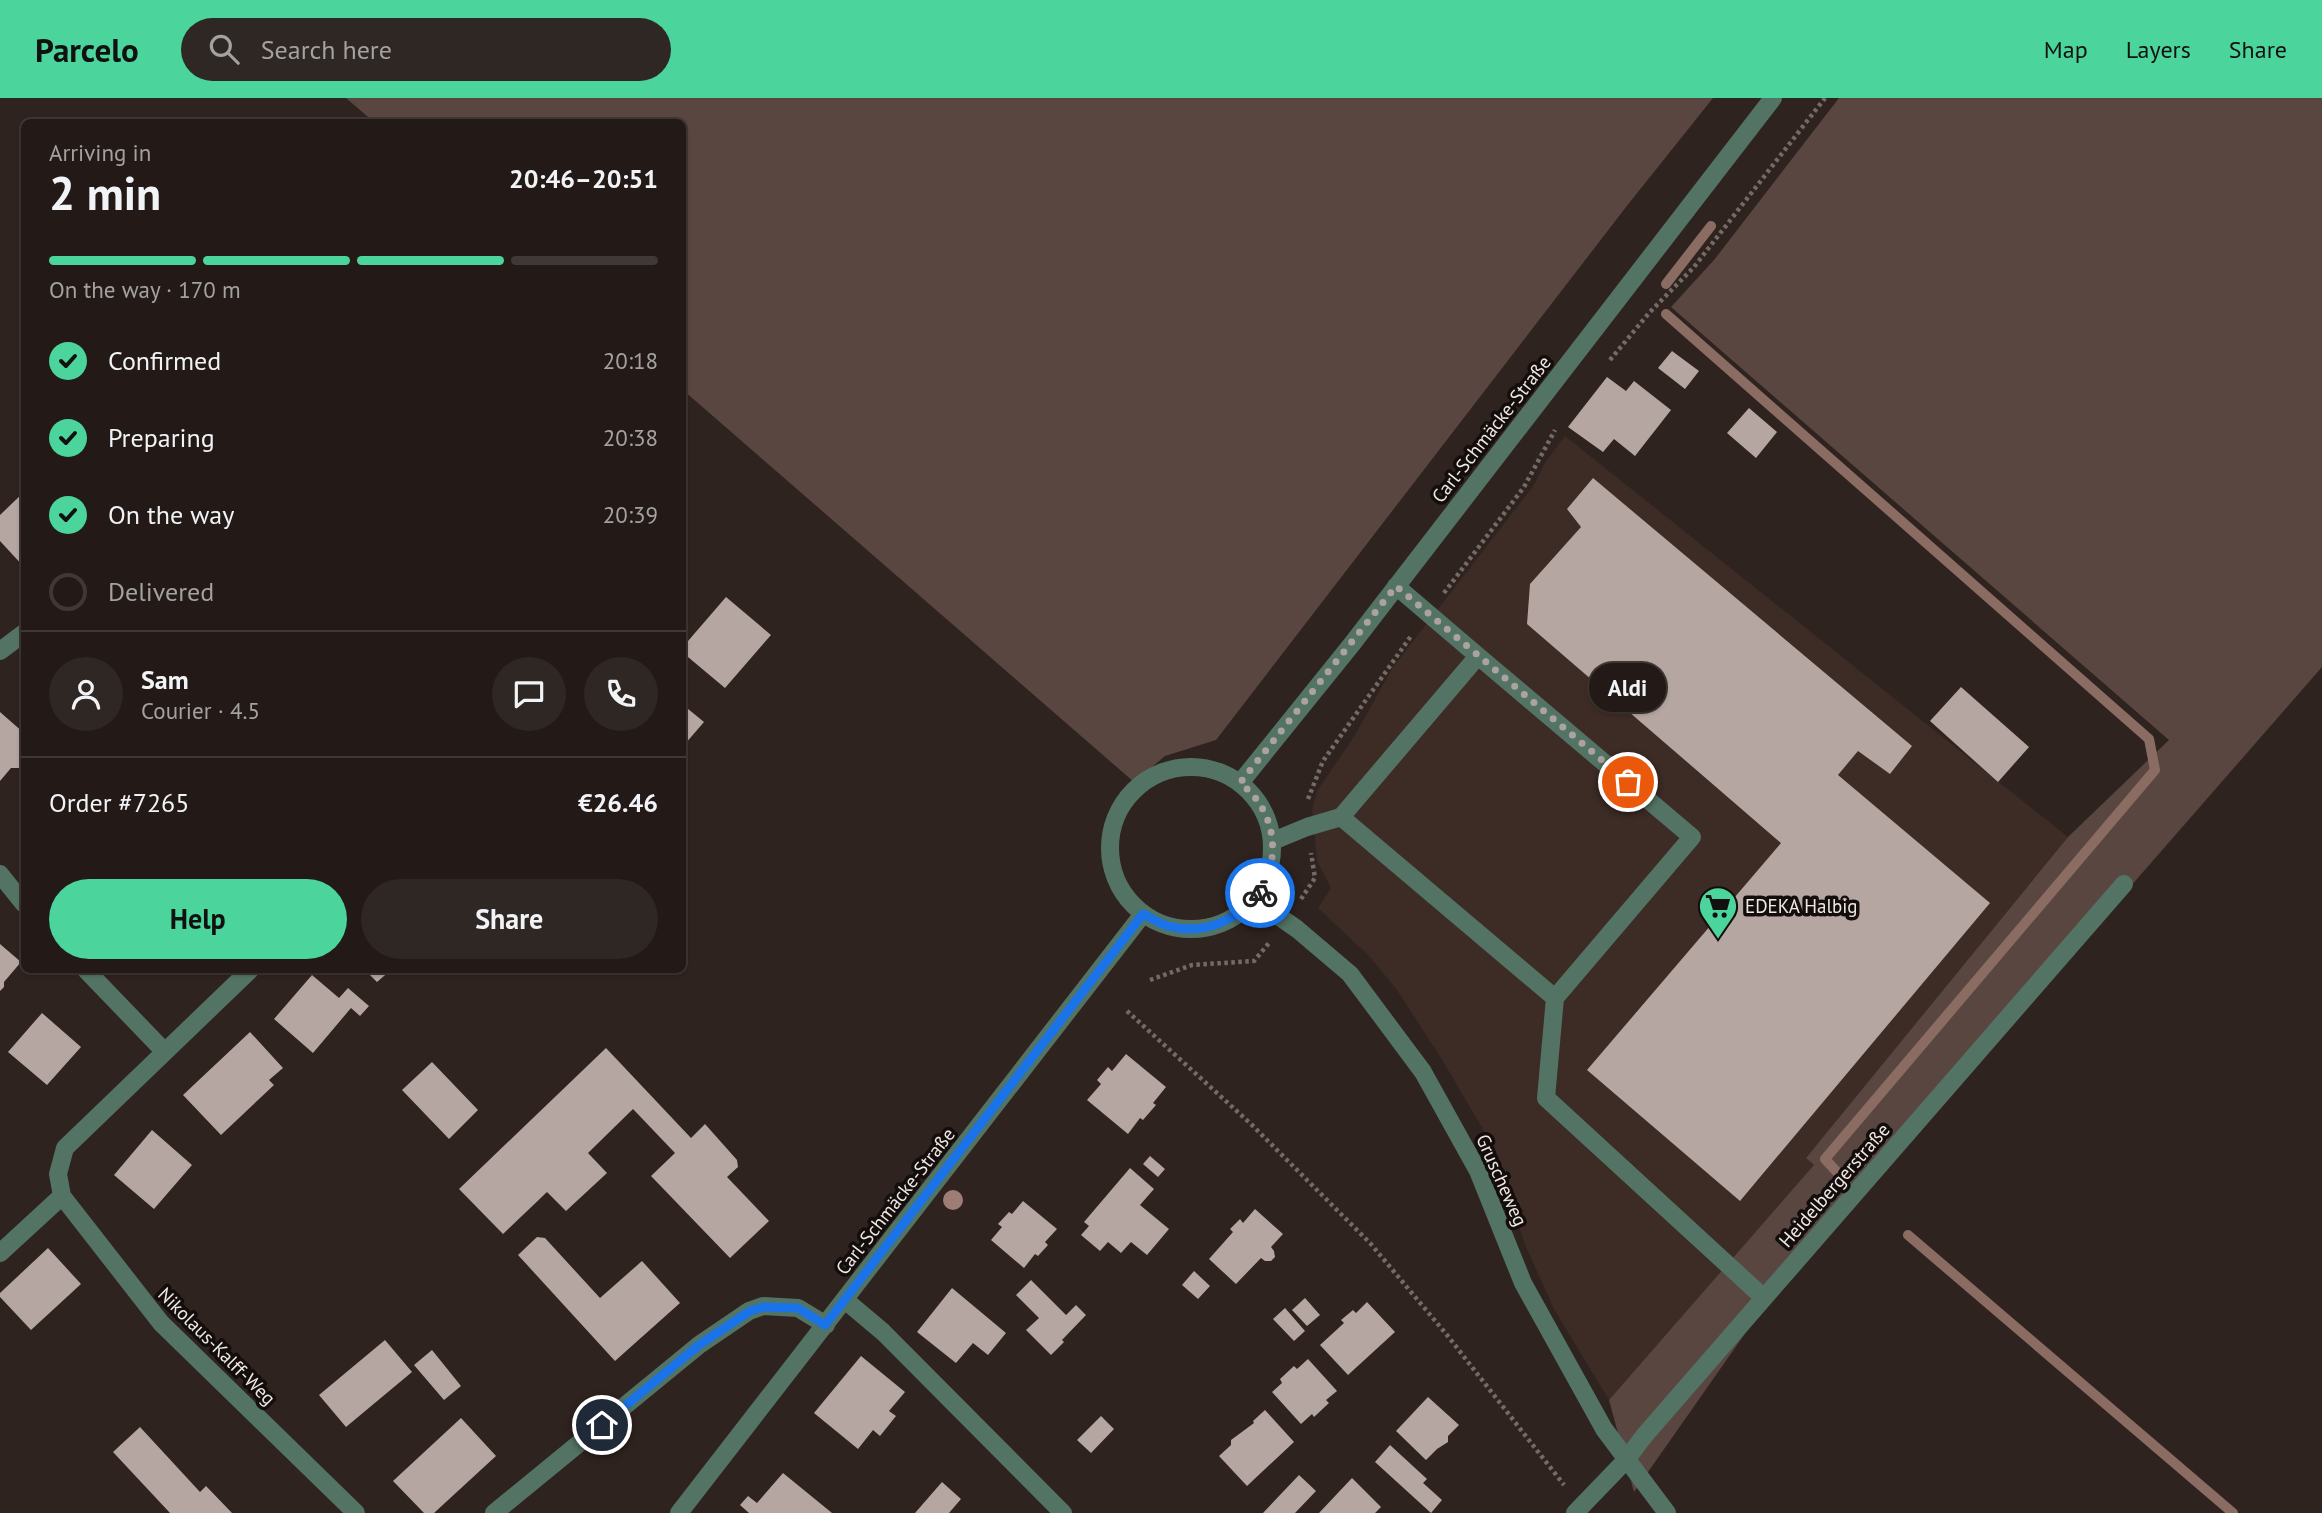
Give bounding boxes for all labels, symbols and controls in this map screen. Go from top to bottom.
search box [181,18,671,81]
text: Parcelo [35,28,139,71]
icon: search [205,30,243,68]
text: Search here [261,33,392,66]
text: Map [2044,34,2088,65]
text: Layers [2126,34,2191,65]
text: Share [2229,34,2287,65]
text: Arriving in [49,138,151,167]
text: 20:46–20:51 [509,162,658,195]
text: 2 min [49,163,161,223]
text: On the way · 170 m [49,275,241,304]
icon: check [49,342,87,380]
text: Confirmed [108,344,221,377]
text: 20:18 [603,346,658,375]
street label: Carl-Schmäcke-Straße [1426,351,1556,507]
icon: check [49,419,87,457]
text: Preparing [108,421,215,454]
text: 20:38 [603,423,658,452]
icon: check [49,496,87,534]
text: On the way [108,498,234,531]
text: 20:39 [603,500,658,529]
text: Delivered [108,575,214,608]
button: person [49,657,123,731]
button: chat [492,657,566,731]
button: phone [584,657,658,731]
text: Sam [141,663,189,696]
callout: Aldi [1590,663,1666,712]
text: Aldi [1608,673,1647,702]
text: Courier · 4.5 [141,696,260,725]
pin [1598,752,1658,812]
icon: bag [1609,763,1647,801]
text: Order #7265 [49,786,189,819]
text: €26.46 [578,786,658,819]
courier [1225,858,1295,928]
icon: bike [1241,874,1279,912]
button: Help [49,879,347,959]
button: Share [361,879,658,959]
supermarket icon: EDEKA Halbig [1697,885,1739,940]
place label: EDEKA Halbig [1745,894,1858,918]
street label: Heidelbergerstraße [1773,1118,1895,1252]
street label: Carl-Schmäcke-Straße [830,1123,960,1279]
street label: Gruscheweg [1471,1130,1533,1230]
street label: Nikolaus-Kalff-Weg [153,1282,281,1410]
pin [572,1395,632,1455]
icon: home [583,1406,621,1444]

